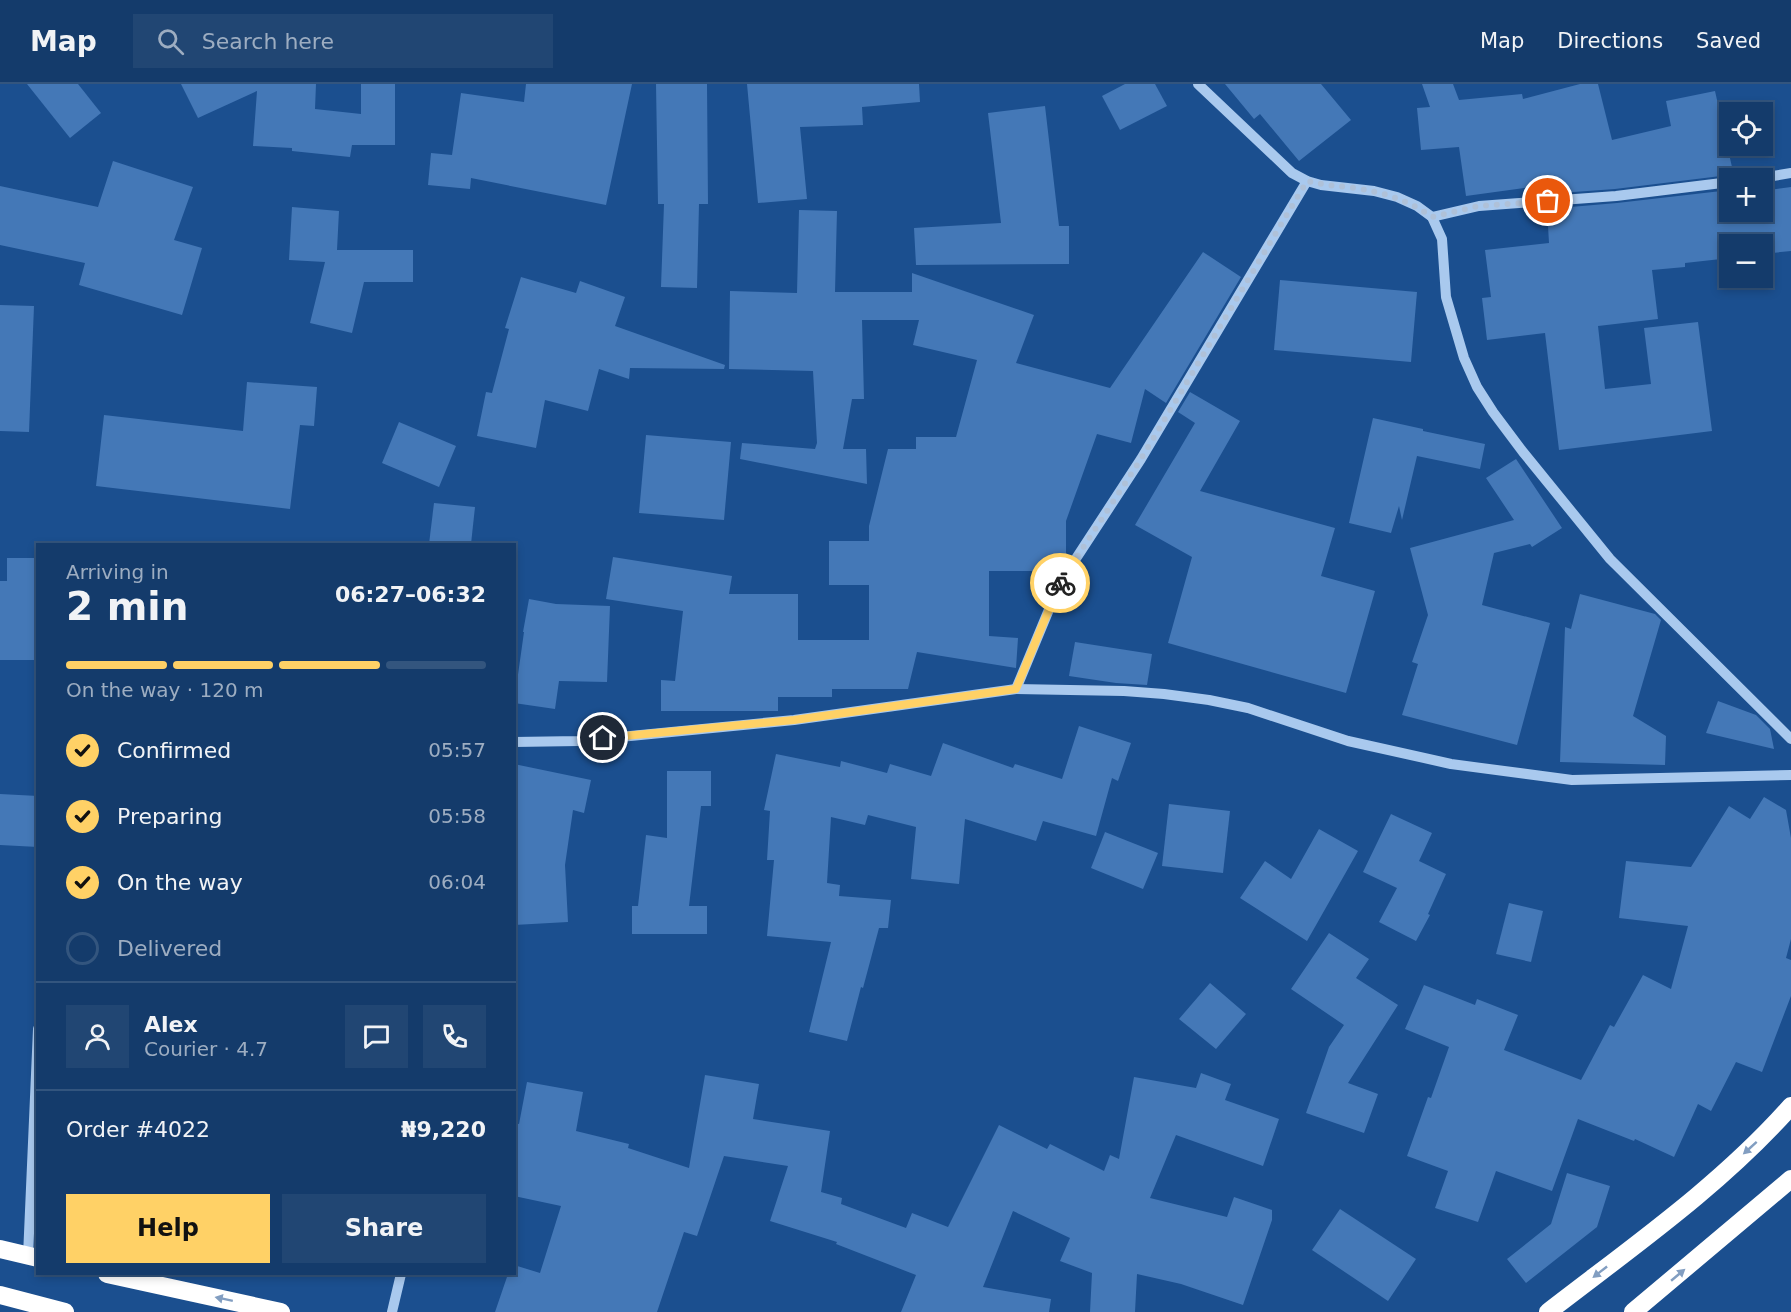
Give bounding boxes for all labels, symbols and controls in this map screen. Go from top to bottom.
search box [133,14,553,68]
text: Map [30,25,97,58]
icon: search [154,25,187,58]
text: Search here [202,29,334,54]
text: Map [1480,29,1524,53]
text: Directions [1557,29,1663,53]
text: Saved [1696,29,1761,53]
map controls [1719,102,1773,288]
button: locate [1719,102,1773,156]
button: + [1719,168,1773,222]
pin [1522,175,1573,226]
icon: bag [1531,184,1564,217]
button: − [1719,234,1773,288]
courier [1030,553,1090,613]
text: Arriving in [66,560,169,584]
icon: bike [1044,567,1077,600]
text: 06:27–06:32 [335,582,486,607]
text: 2 min [66,584,188,629]
text: On the way · 120 m [66,678,264,702]
pin [577,712,628,763]
icon: home [586,721,619,754]
icon: check [66,734,99,767]
text: Confirmed [117,738,231,763]
text: 05:57 [428,738,486,762]
icon: check [66,800,99,833]
text: Preparing [117,804,223,829]
text: 05:58 [428,804,486,828]
icon: check [66,866,99,899]
text: On the way [117,870,243,895]
text: 06:04 [428,870,486,894]
text: Delivered [117,936,222,961]
button: person [66,1005,129,1068]
button: chat [345,1005,408,1068]
button: phone [423,1005,486,1068]
text: Alex [144,1012,198,1037]
text: Courier · 4.7 [144,1037,268,1061]
text: Order #4022 [66,1117,210,1142]
text: ₦9,220 [401,1117,486,1142]
one-way arrow [1743,1141,1758,1155]
button: Help [66,1194,270,1263]
button: Share [282,1194,486,1263]
one-way arrow [1592,1266,1608,1278]
one-way arrow [1670,1268,1686,1281]
one-way arrow [215,1294,233,1304]

